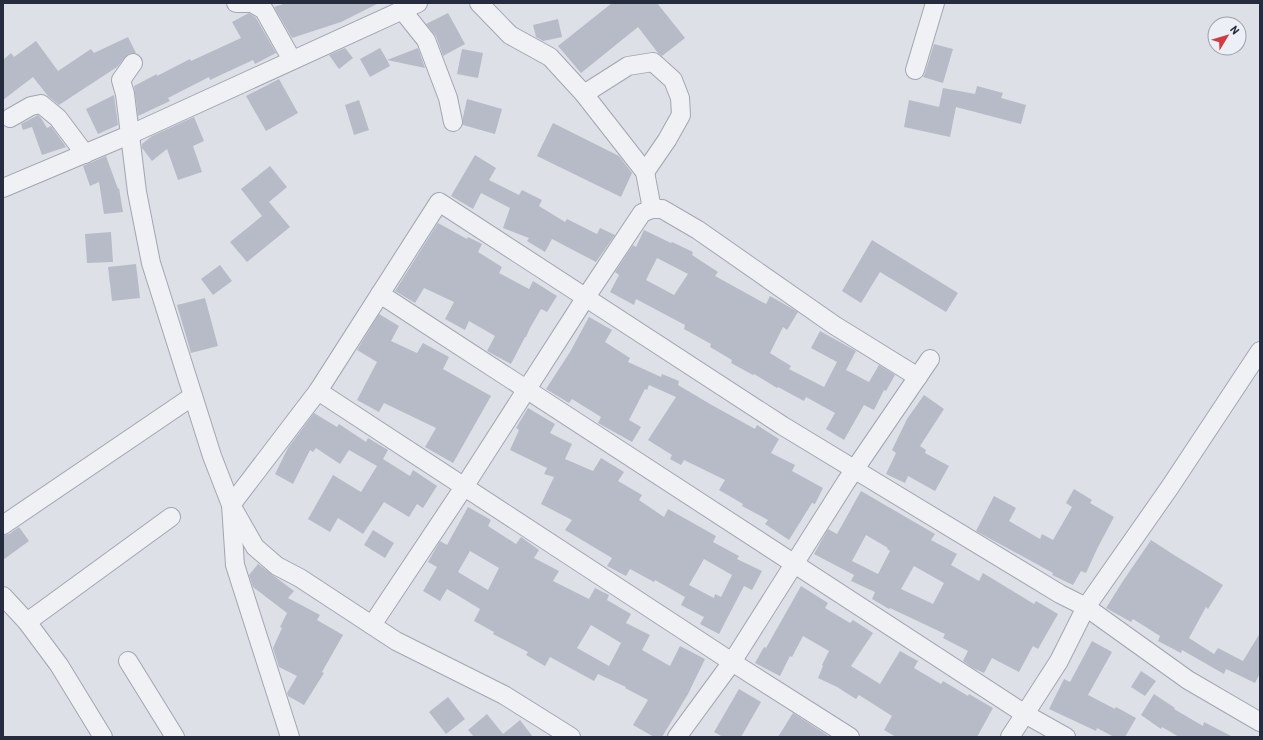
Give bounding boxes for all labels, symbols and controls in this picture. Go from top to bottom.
north arrow [1207,16,1247,56]
text: N [1228,23,1243,36]

